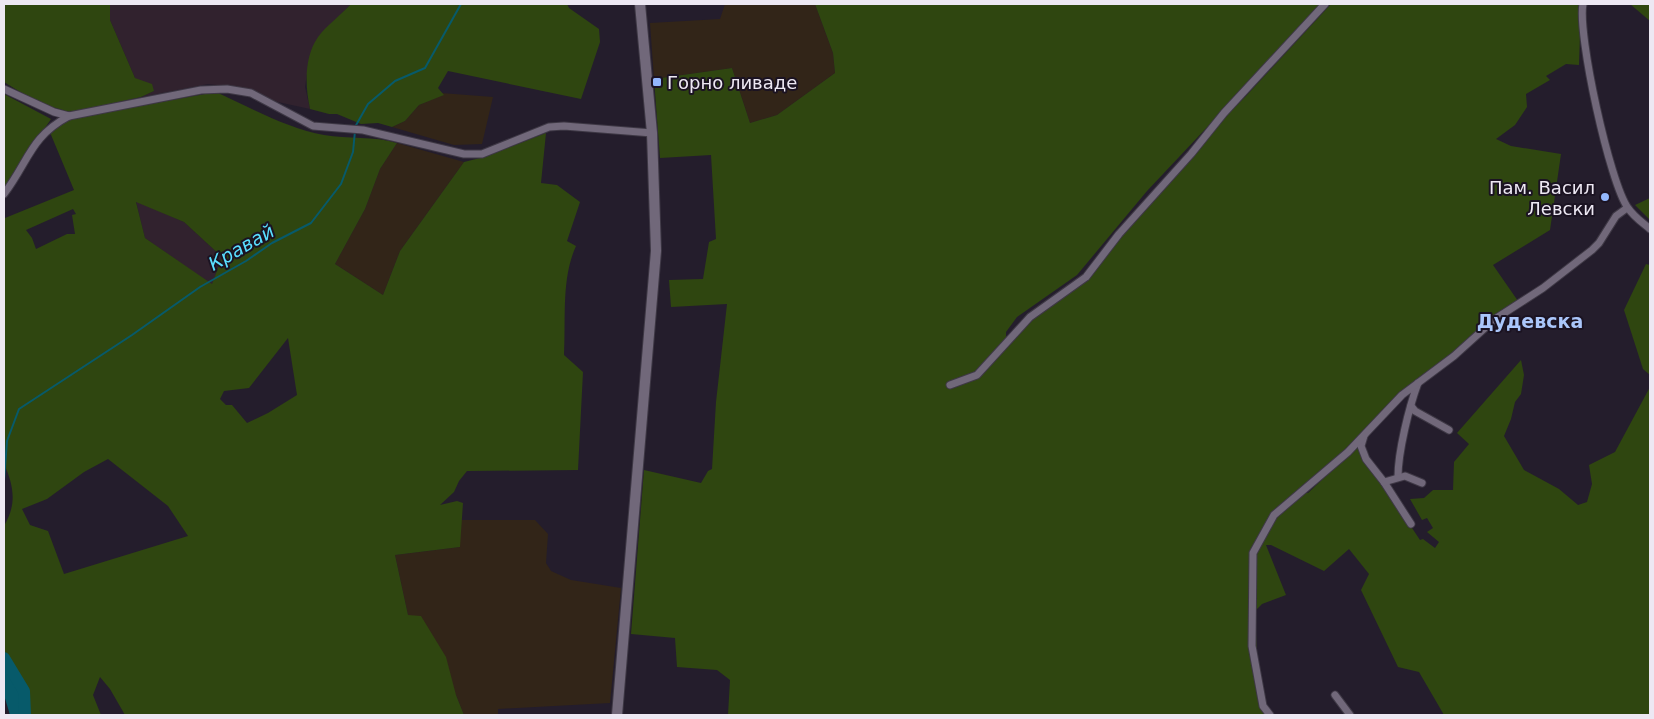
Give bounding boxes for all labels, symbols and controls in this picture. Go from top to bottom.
place label: Горно ливаде [667,72,797,93]
marker: Горно ливаде [651,76,663,88]
place label: Пам. Васил Левски [1489,177,1595,219]
marker: Пам. Васил Левски [1599,191,1611,203]
water label: Кравай [204,219,278,275]
district label: Дудевска [1477,310,1583,332]

